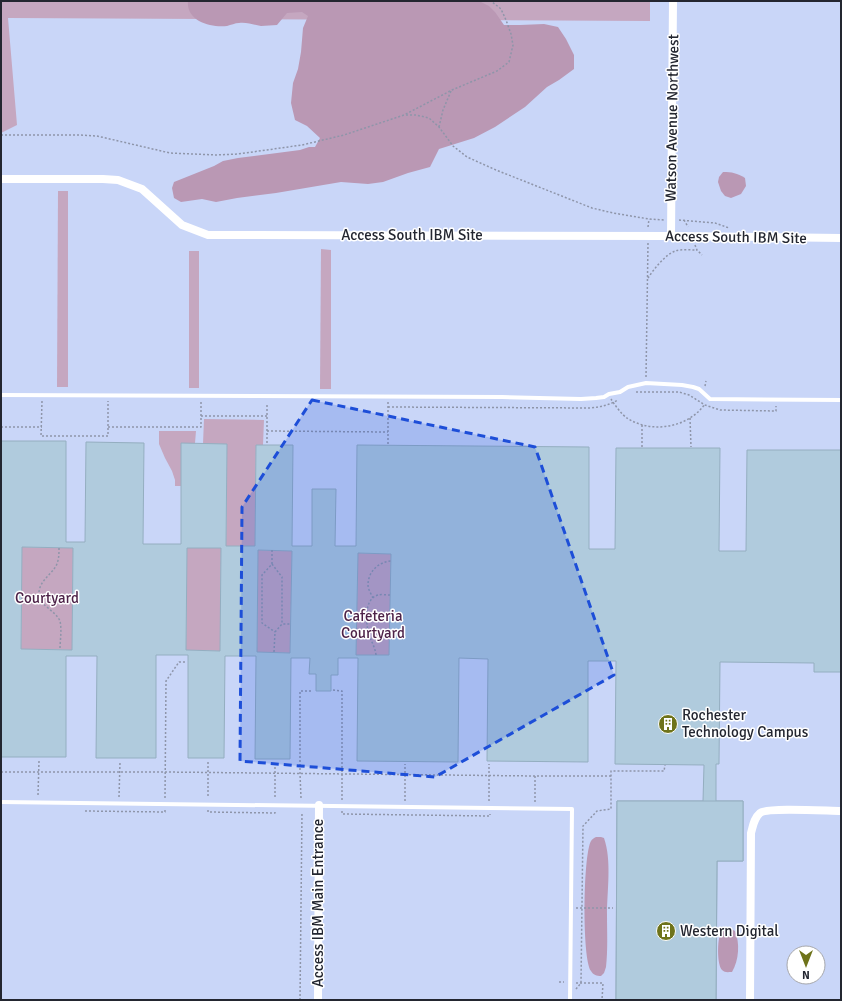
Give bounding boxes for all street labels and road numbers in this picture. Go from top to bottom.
street label: Watson Avenue Northwest [662,34,682,202]
street label: Access South IBM Site [341,226,483,244]
street label: Access South IBM Site [665,227,807,247]
street label: Access IBM Main Entrance [309,819,327,987]

